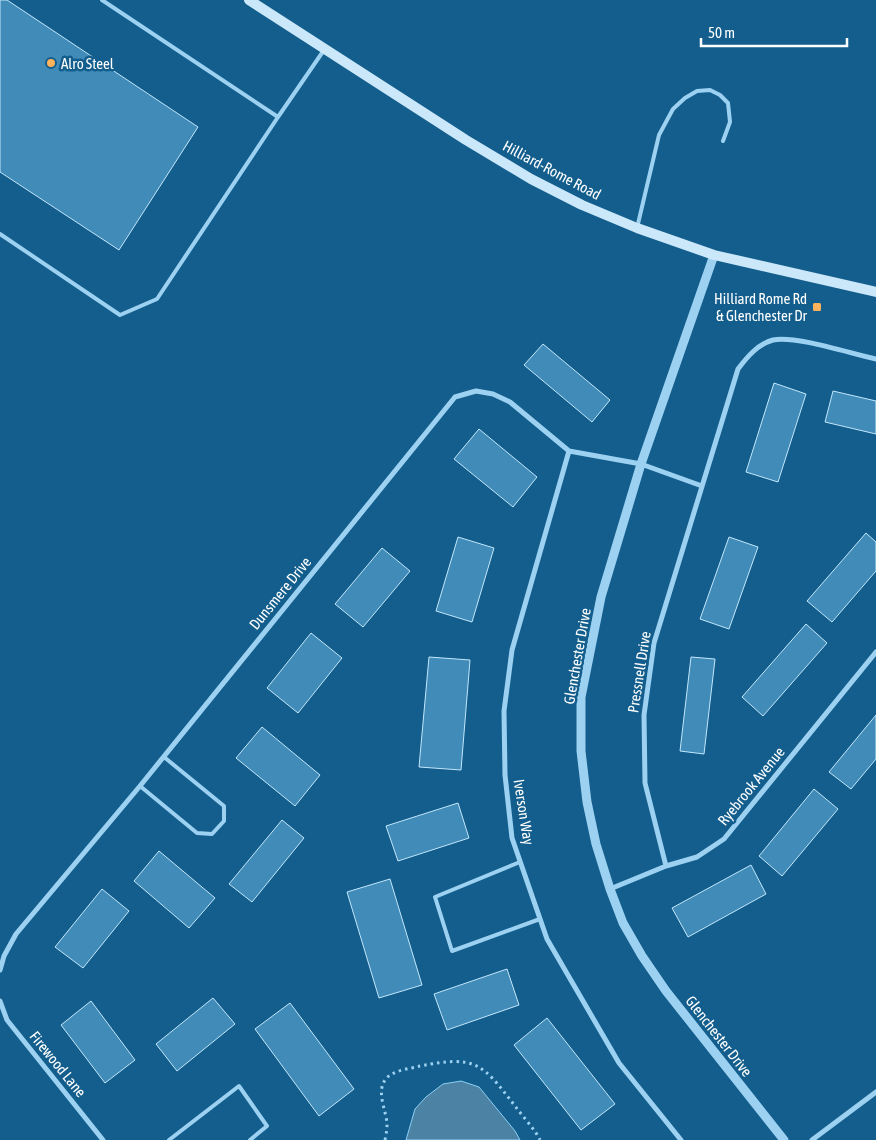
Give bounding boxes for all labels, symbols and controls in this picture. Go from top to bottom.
scale bar [701,15,847,47]
text: 50 m [708,24,735,41]
place label: Alro Steel [61,55,114,72]
marker: Alro Steel [45,57,57,69]
street label: Hilliard-Rome Road [500,137,604,203]
place label: Hilliard Rome Rd & Glenchester Dr [714,290,808,324]
marker: Hilliard Rome Rd & Glenchester Dr [811,301,823,313]
street label: Dunsmere Drive [246,553,314,633]
street label: Glenchester Drive [560,606,594,705]
street label: Pressnell Drive [624,630,654,714]
street label: Ryebrook Avenue [714,743,788,829]
street label: Iverson Way [510,778,538,846]
street label: Glenchester Drive [682,992,756,1080]
street label: Firewood Lane [26,1028,90,1100]

